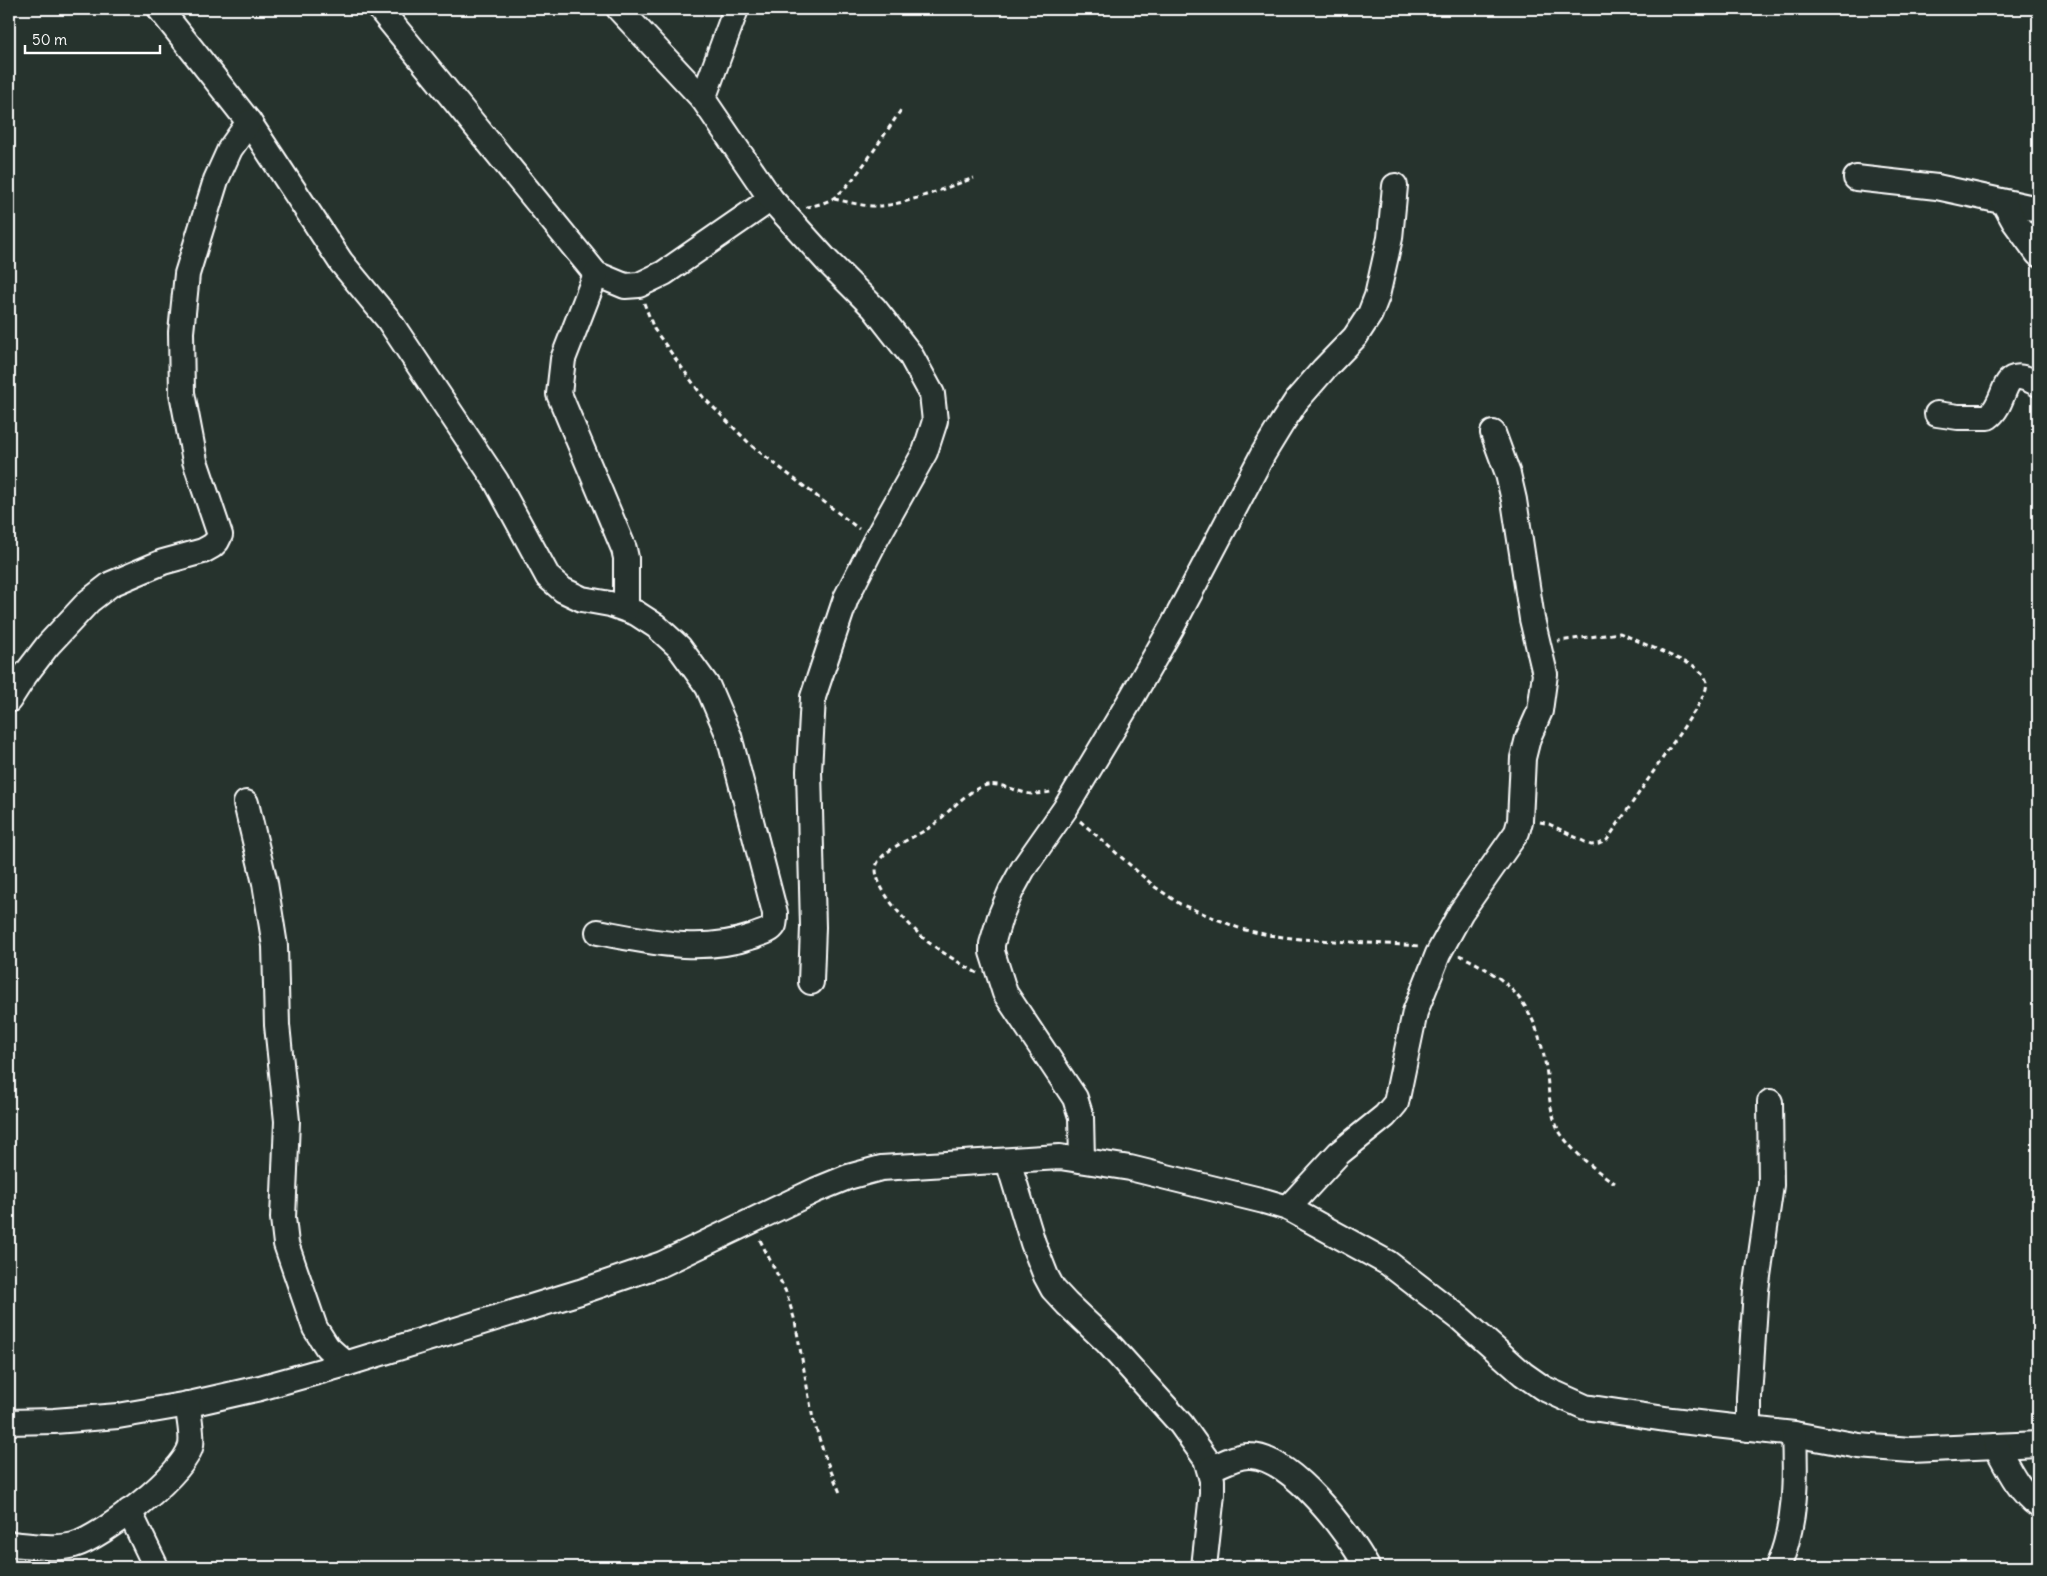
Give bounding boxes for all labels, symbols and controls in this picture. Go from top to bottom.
scale bar [25,22,160,54]
text: 50 m [32,30,67,49]

